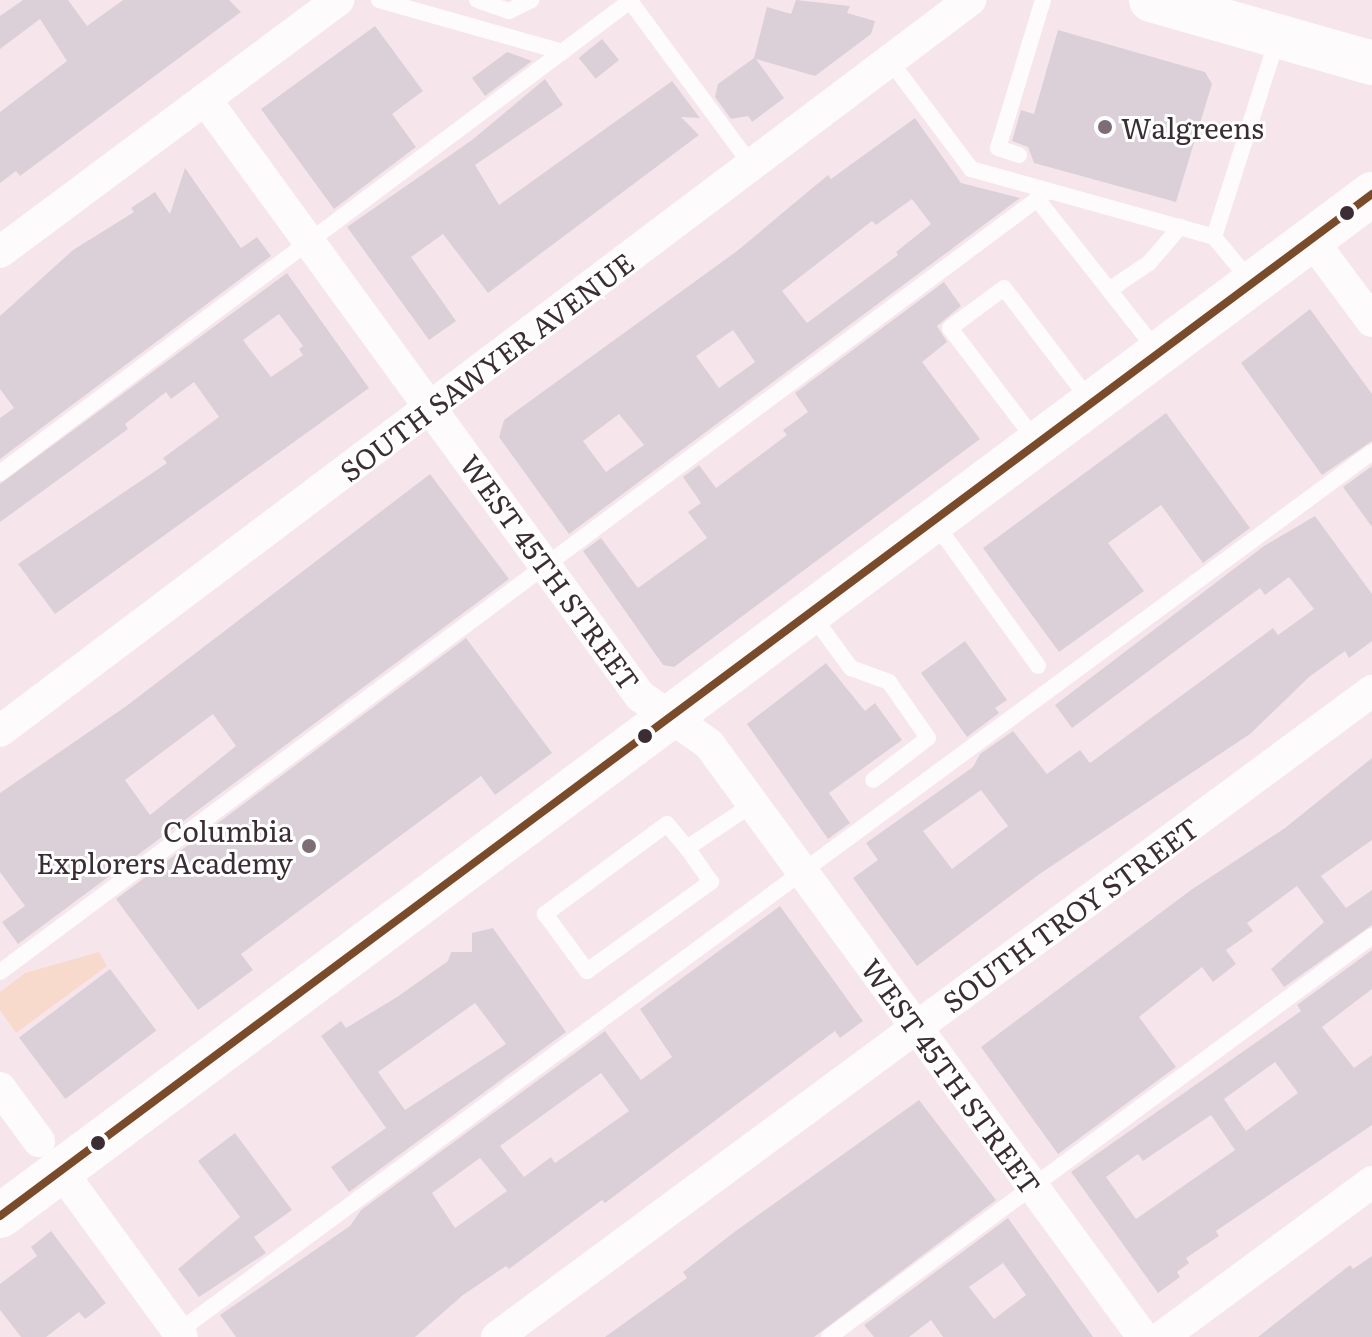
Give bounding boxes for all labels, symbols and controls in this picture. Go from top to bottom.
place label: Walgreens [1121,110,1264,144]
marker: Walgreens [1096,118,1114,136]
unlabelled marker [1339,205,1355,221]
street label: SOUTH SAWYER AVENUE [333,245,639,487]
street label: WEST 45TH STREET [454,448,648,696]
unlabelled marker [637,728,653,744]
street label: SOUTH TROY STREET [935,810,1205,1018]
place label: Columbia Explorers Academy [36,813,293,879]
marker: Columbia Explorers Academy [300,837,318,855]
street label: WEST 45TH STREET [855,952,1049,1200]
unlabelled marker [90,1135,106,1151]

